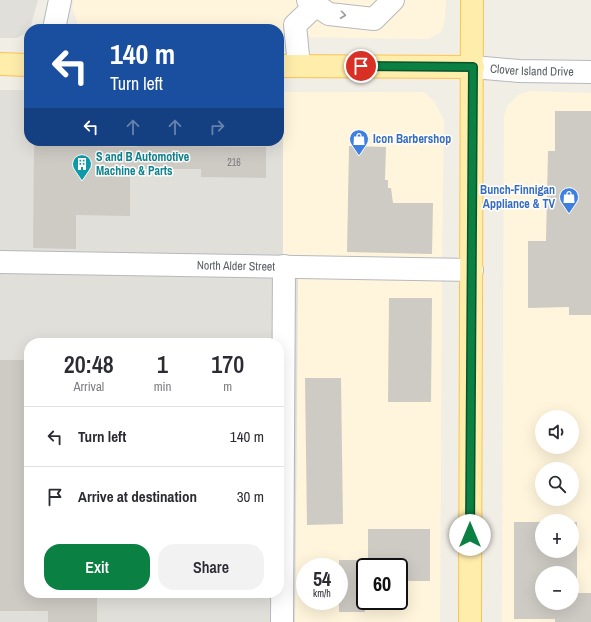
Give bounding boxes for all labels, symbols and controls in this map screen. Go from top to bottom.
one-way arrow [340,11,346,20]
text: 140 m [110,35,175,73]
icon: left [44,40,96,92]
pin [344,49,378,83]
icon: arrive [350,55,372,77]
street label: Clover Island Drive [489,61,574,80]
text: Turn left [110,71,163,96]
icon: left [80,116,102,138]
icon: ahead [122,116,144,138]
icon: ahead [164,116,186,138]
icon: right [206,116,228,138]
shop icon: Icon Barbershop [348,128,370,156]
place label: Icon Barbershop [373,131,451,147]
place label: S and B Automotive Machine & Parts [96,149,190,179]
building icon: S and B Automotive Machine & Parts [71,153,93,181]
house number: 216 [227,156,241,169]
place label: Bunch-Finnigan Appliance & TV [480,182,555,212]
shop icon: Bunch-Finnigan Appliance & TV [558,186,580,214]
street label: North Alder Street [197,257,276,275]
text: 20:48 [64,348,114,380]
text: 1 [157,348,168,380]
text: 170 [211,348,244,380]
text: Arrival [73,378,104,395]
text: min [154,378,171,395]
text: m [223,378,232,395]
map controls [535,410,579,610]
button: sound [535,410,579,454]
icon: left [44,426,66,448]
text: Turn left [78,426,126,447]
text: 140 m [230,426,264,447]
button: search [535,462,579,506]
icon: arrive [44,486,66,508]
text: Arrive at destination [78,486,197,507]
text: 30 m [237,486,264,507]
position arrow [449,514,491,556]
button: + [535,514,579,558]
button: Exit [44,544,150,590]
button: Share [158,544,264,590]
speed limit sign: 60 [356,558,408,610]
text: 54 [313,565,331,592]
button: − [535,566,579,610]
text: km/h [313,587,331,600]

